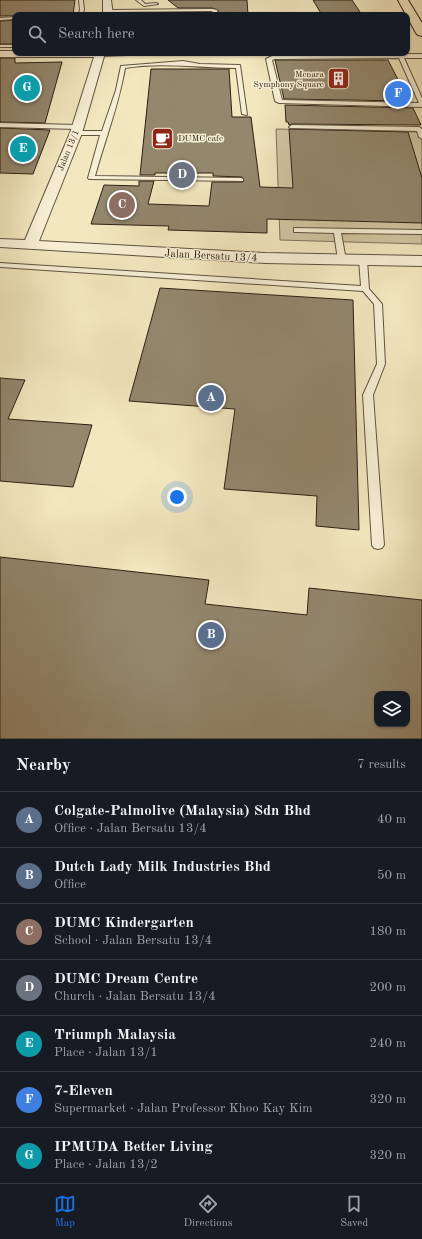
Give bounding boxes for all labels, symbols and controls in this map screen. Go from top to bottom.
search box [12,12,410,56]
icon: search [26,23,48,45]
text: Search here [58,27,135,42]
building icon: Menara Symphony Square [326,66,352,92]
place label: Menara Symphony Square [253,70,325,89]
pin: G [14,73,40,103]
pin: F [385,79,411,109]
cafe icon: DUMC cafe [149,125,175,151]
street label: Jalan 13/1 [56,128,81,172]
pin: E [10,134,36,164]
place label: DUMC cafe [178,134,223,143]
pin: D [169,160,195,190]
pin: C [109,190,135,220]
street label: Jalan Bersatu 13/4 [164,249,258,264]
pin: A [198,383,224,413]
your location [167,487,187,507]
pin: B [198,620,224,650]
map controls [374,691,410,727]
button: layers [374,691,410,727]
text: Nearby [16,757,71,774]
text: 7 results [357,758,406,771]
text: Colgate-Palmolive (Malaysia) Sdn Bhd [54,804,311,819]
text: A [24,813,34,826]
text: 40 m [377,813,406,826]
text: Office · Jalan Bersatu 13/4 [54,822,207,835]
text: Dutch Lady Milk Industries Bhd [54,860,271,875]
text: B [24,869,34,882]
text: 50 m [377,869,406,882]
text: Office [54,878,86,891]
text: DUMC Kindergarten [54,916,194,931]
text: C [25,925,33,938]
text: 180 m [369,925,406,938]
text: School · Jalan Bersatu 13/4 [54,934,212,947]
text: DUMC Dream Centre [54,972,198,987]
text: D [24,981,34,994]
text: 200 m [369,981,406,994]
text: Church · Jalan Bersatu 13/4 [54,990,216,1003]
text: Triumph Malaysia [54,1028,176,1043]
text: E [25,1037,33,1050]
text: 240 m [369,1037,406,1050]
text: Place · Jalan 13/1 [54,1046,158,1059]
text: 7-Eleven [54,1084,113,1099]
text: F [25,1093,33,1106]
text: 320 m [369,1093,406,1106]
text: Supermarket · Jalan Professor Khoo Kay Kim [54,1102,313,1115]
text: IPMUDA Better Living [54,1140,213,1155]
text: G [24,1149,34,1162]
text: 320 m [369,1149,406,1162]
text: Place · Jalan 13/2 [54,1158,158,1171]
tab: Map [54,1193,76,1231]
tab: Directions [184,1193,232,1231]
tab: Saved [340,1193,368,1231]

